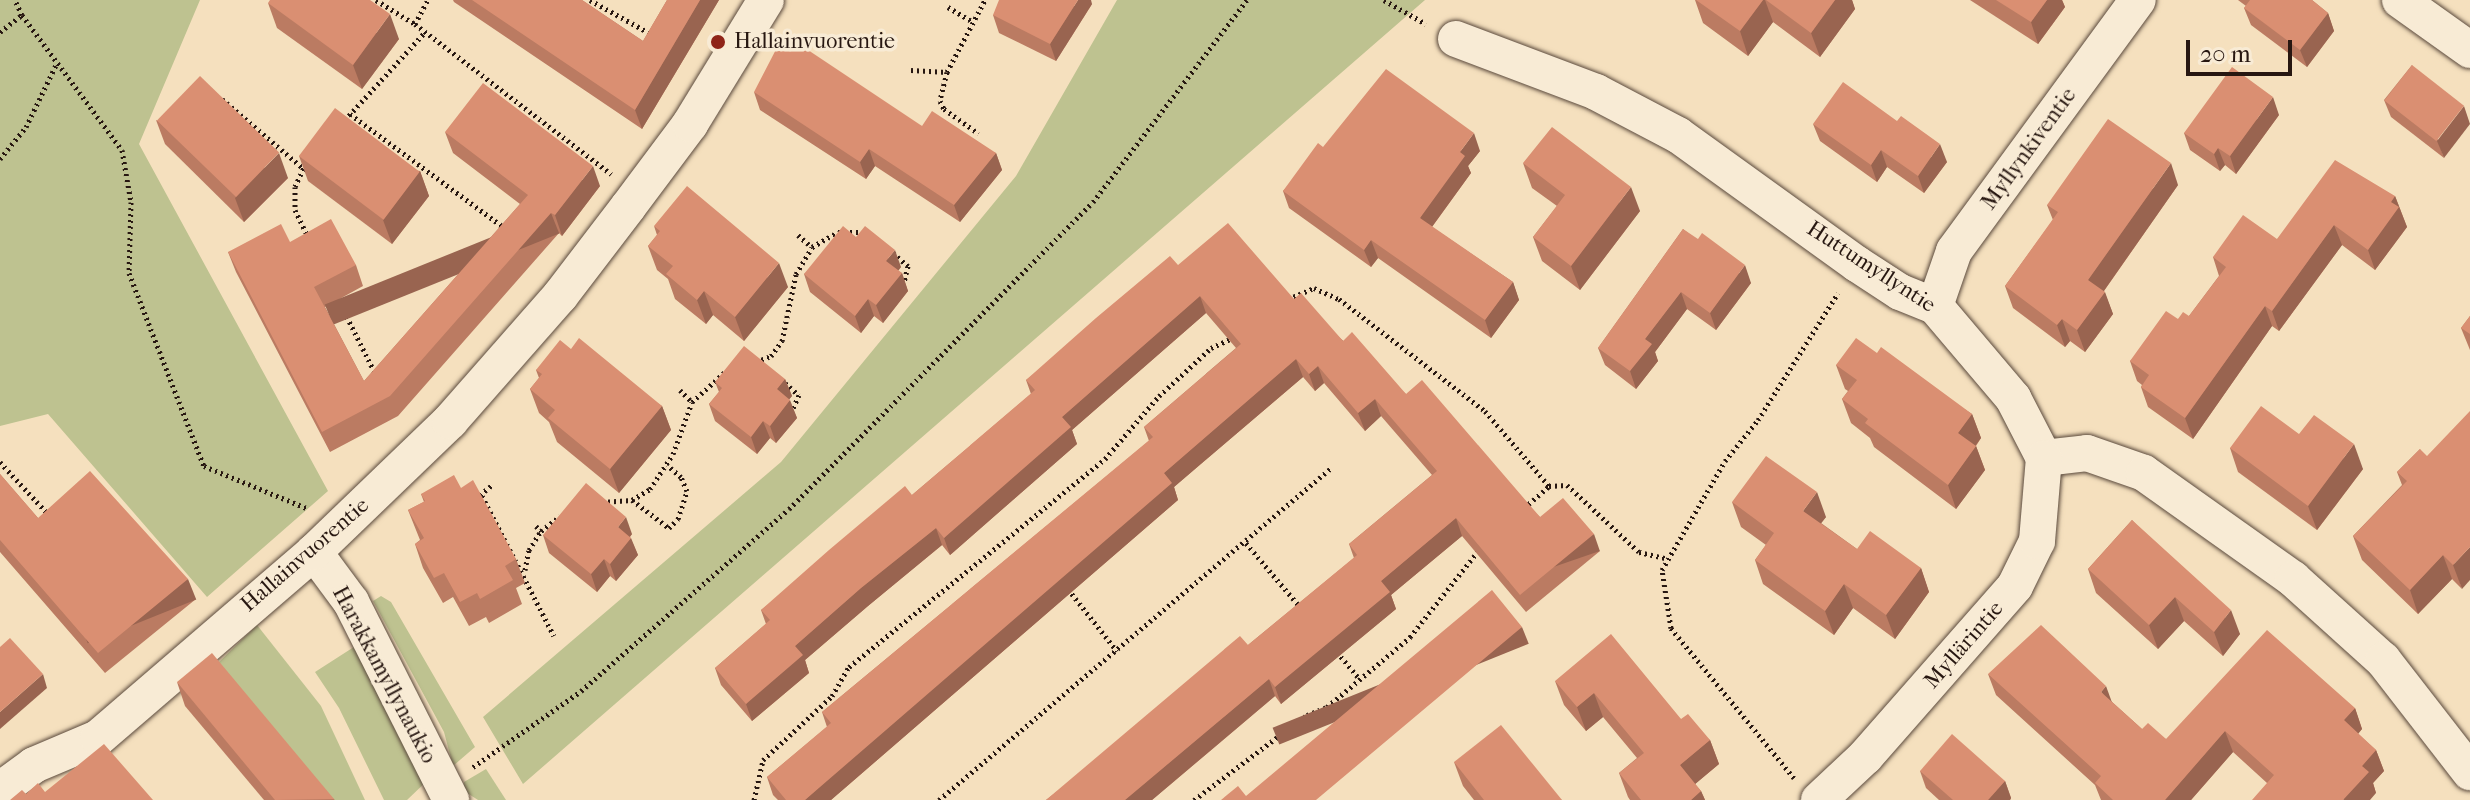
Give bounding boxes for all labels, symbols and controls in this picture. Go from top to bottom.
scale bar [2190,24,2296,74]
place label: Hallainvuorentie [734,29,895,55]
marker: Hallainvuorentie [709,33,727,51]
text: 20 m [2200,40,2251,68]
street label: Myllynkiventie [1976,83,2082,215]
street label: Huttumyllyntie [1802,216,1940,318]
street label: Hallainvuorentie [236,492,374,618]
street label: Harakkamyllynaukio [326,582,442,768]
street label: Myllärintie [1919,596,2009,694]

